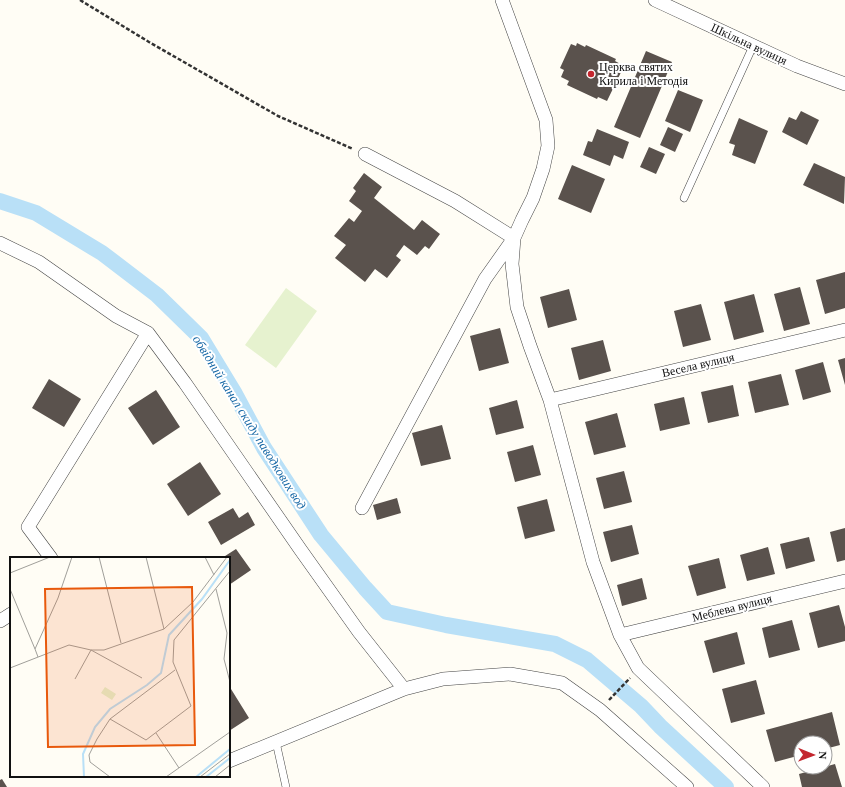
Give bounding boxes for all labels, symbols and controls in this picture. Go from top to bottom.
street label: Шкільна вулиця [709,20,790,68]
place label: Церква святих Кирила і Методія [599,60,689,88]
marker: Церква святих Кирила і Методія [586,69,596,79]
water label: обвідний канал скиду паводкових вод [190,333,310,512]
street label: Весела вулиця [660,350,736,380]
inset map [10,557,230,777]
street label: Меблева вулиця [691,591,774,625]
north arrow [793,735,833,775]
text: N [817,751,829,759]

